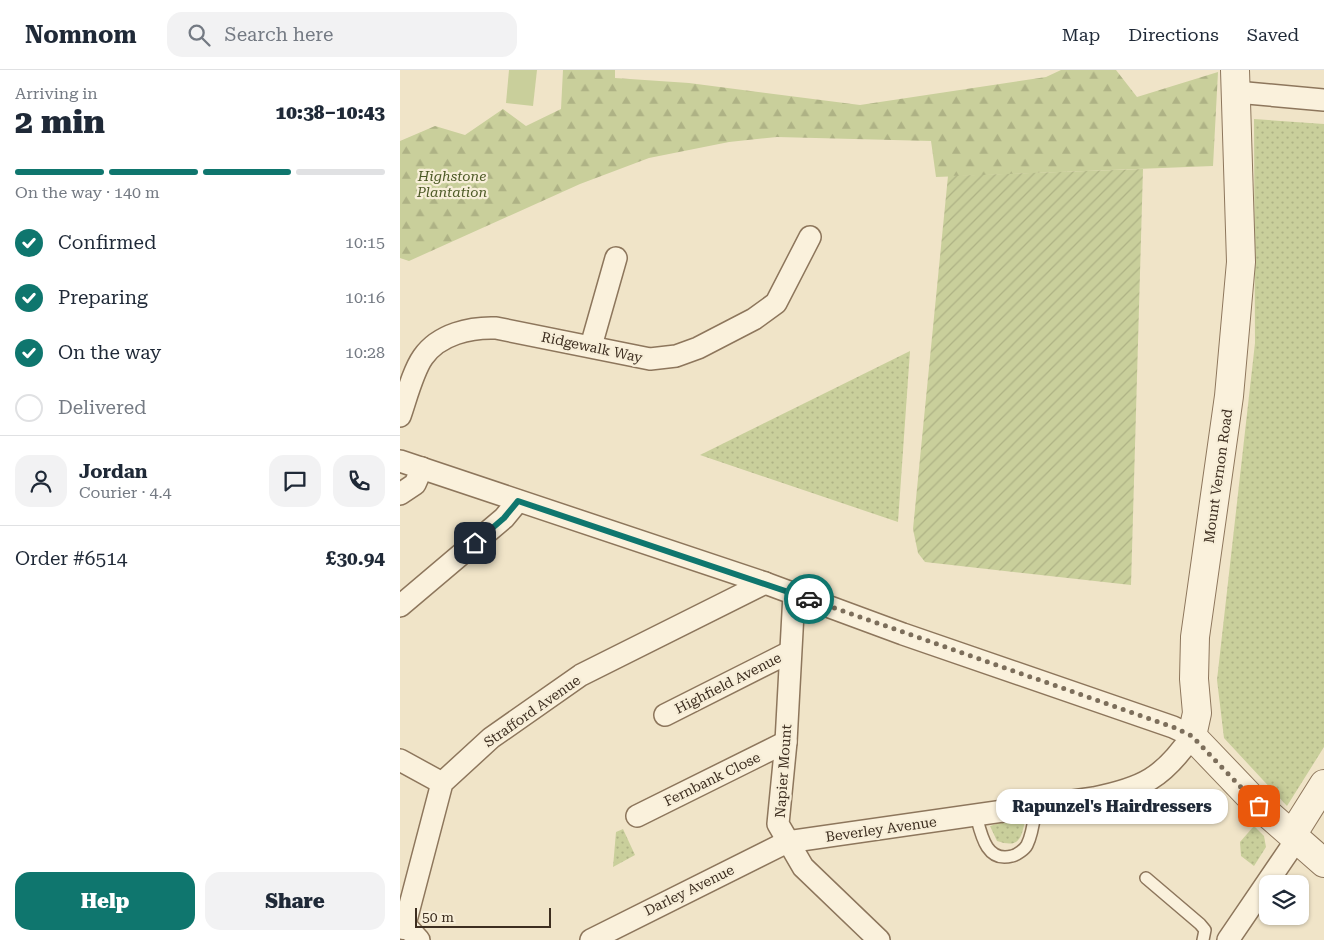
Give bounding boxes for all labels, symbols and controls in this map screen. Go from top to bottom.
search box [167,12,517,57]
text: Nomnom [25,21,137,49]
icon: search [185,21,213,49]
text: Search here [225,23,333,46]
text: Map [1062,24,1100,45]
text: Directions [1128,24,1219,45]
text: Saved [1247,24,1299,45]
text: Arriving in [15,84,98,103]
text: 10:38–10:43 [276,101,385,124]
text: 2 min [15,103,105,141]
park label: Highstone Plantation [416,168,487,200]
text: On the way · 140 m [15,183,160,202]
icon: check [15,229,43,257]
text: Confirmed [58,231,156,254]
text: 10:15 [345,233,385,252]
icon: check [15,284,43,312]
text: Preparing [58,286,148,309]
text: 10:16 [345,288,385,307]
street label: Ridgewalk Way [540,328,645,366]
icon: check [15,339,43,367]
text: On the way [58,341,161,364]
text: 10:28 [345,343,385,362]
text: Delivered [58,396,146,419]
street label: Mount Vernon Road [1201,408,1235,544]
button: person [15,455,67,507]
button: chat [269,455,321,507]
button: phone [333,455,385,507]
text: Jordan [79,460,148,483]
text: Courier · 4.4 [79,483,172,502]
pin [454,522,496,564]
icon: home [461,529,489,557]
text: Order #6514 [15,547,127,570]
text: £30.94 [326,547,385,570]
courier [784,574,834,624]
icon: car [795,585,823,613]
street label: Highfield Avenue [672,649,784,717]
street label: Strafford Avenue [481,672,584,750]
street label: Napier Mount [772,724,794,818]
street label: Fernbank Close [661,749,763,809]
pin [1238,785,1280,827]
callout: Rapunzel's Hairdressers [996,788,1229,824]
icon: bag [1245,792,1273,820]
text: Rapunzel's Hairdressers [1012,797,1212,816]
street label: Beverley Avenue [824,813,938,845]
street label: Darley Avenue [641,861,737,919]
button: Help [15,872,195,930]
button: Share [205,872,385,930]
map controls [1259,875,1309,925]
button: layers [1259,875,1309,925]
scale bar [415,905,551,928]
text: 50 m [422,909,454,925]

